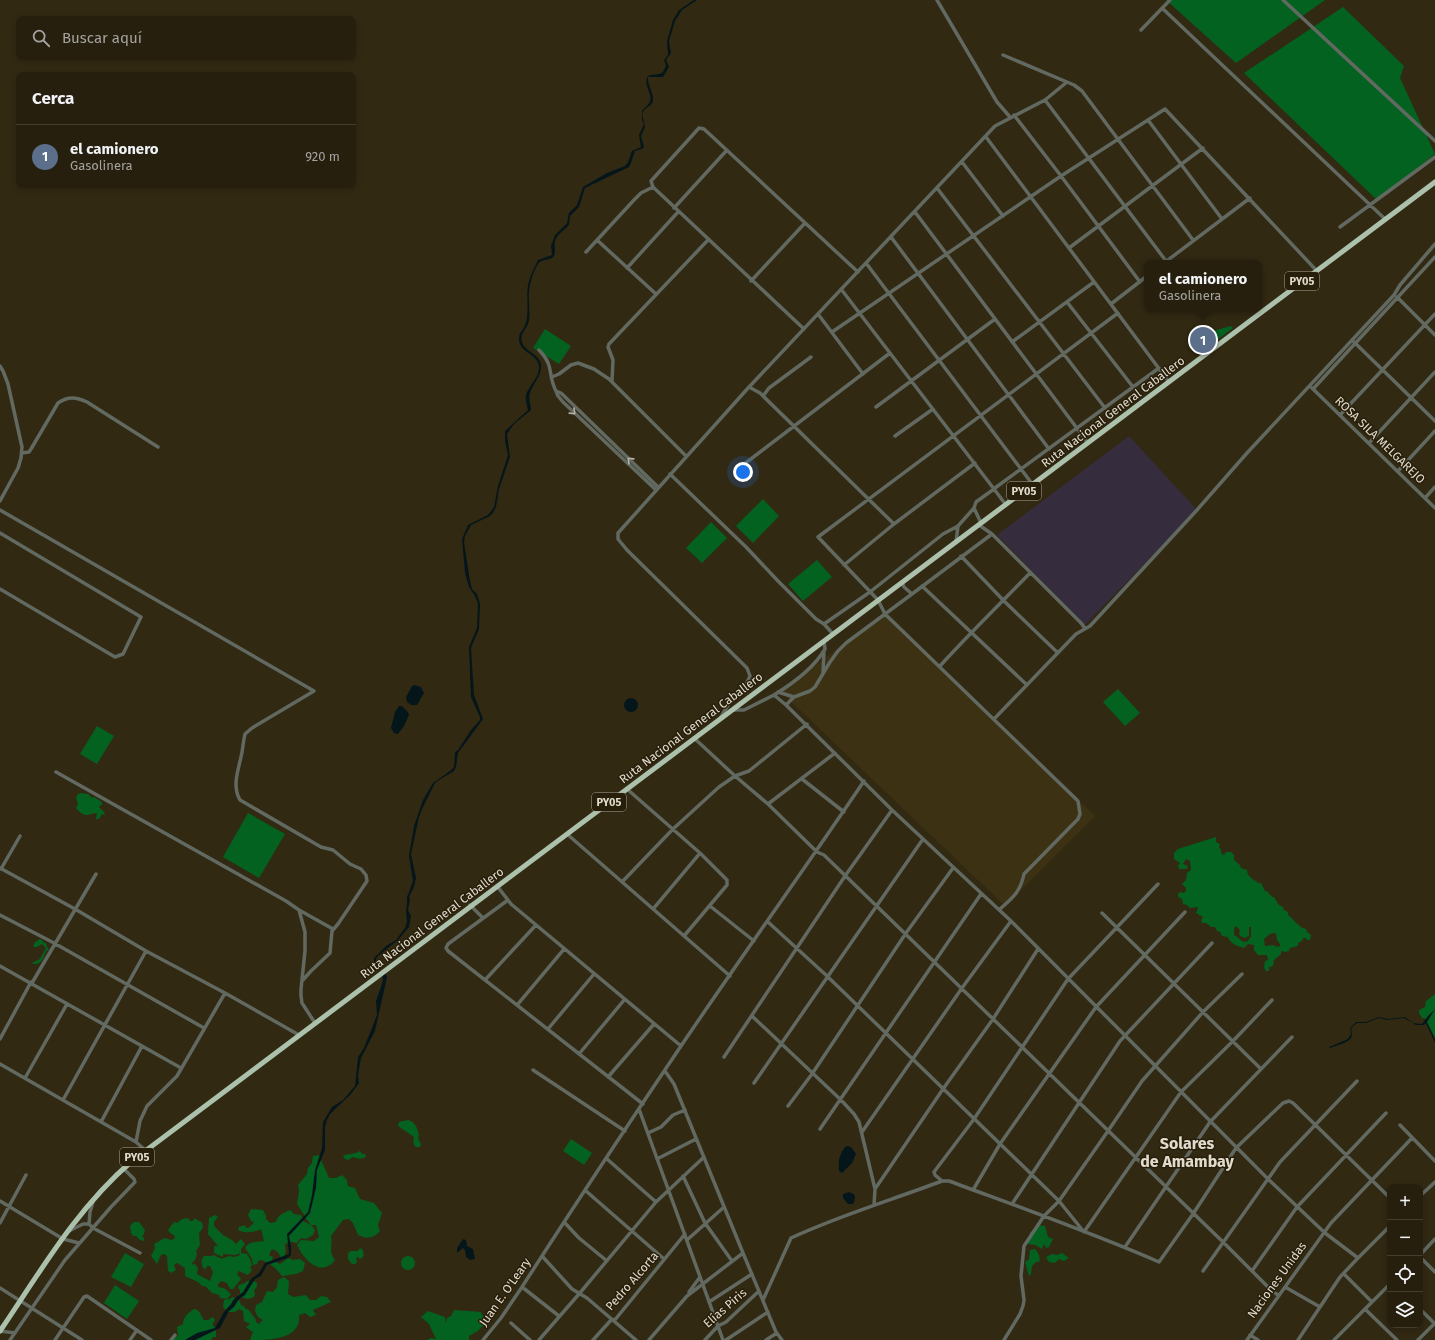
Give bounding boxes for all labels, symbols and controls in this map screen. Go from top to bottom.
search box [16,16,356,60]
icon: search [30,27,52,49]
text: Buscar aquí [62,29,142,47]
text: Cerca [32,88,74,109]
text: el camionero [70,140,158,158]
text: 1 [42,149,48,164]
text: 920 m [305,149,340,164]
text: Gasolinera [70,158,133,173]
popup [1144,260,1262,312]
text: el camionero [1159,270,1247,288]
road number: PY05 [1285,272,1319,290]
text: Gasolinera [1159,288,1221,303]
pin: 1 [1190,325,1216,355]
street label: Ruta Nacional General Caballero [1039,354,1187,470]
street label: ROSA SILA MELGAREJO [1332,394,1428,486]
one-way arrow [568,407,576,415]
one-way arrow [627,457,635,465]
your location [733,462,753,482]
road number: PY05 [1007,482,1041,500]
street label: Ruta Nacional General Caballero [617,670,765,786]
road number: PY05 [592,793,626,811]
street label: Ruta Nacional General Caballero [358,865,506,981]
district label: Solares de Amambay [1140,1134,1235,1171]
road number: PY05 [120,1148,154,1166]
map controls [1387,1184,1423,1328]
button: + [1387,1184,1423,1220]
button: − [1387,1220,1423,1256]
street label: Naciones Unidas [1245,1239,1310,1321]
street label: Pedro Alcorta [603,1249,661,1313]
street label: Juan E. O'Leary [476,1255,534,1329]
button: locate [1387,1256,1423,1292]
street label: Elías Piris [701,1285,750,1330]
button: layers [1387,1292,1423,1328]

